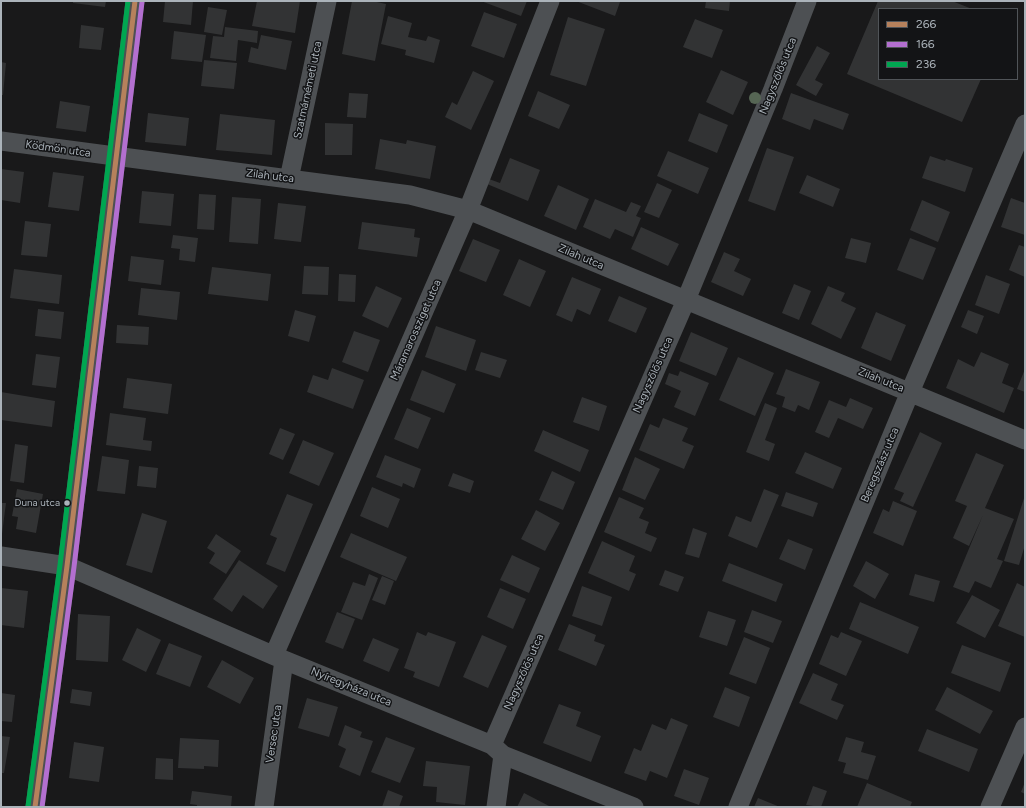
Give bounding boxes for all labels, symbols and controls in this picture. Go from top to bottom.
legend [878,8,1018,80]
text: 266 [916,17,936,31]
street label: Nagyszőlős utca [757,36,799,116]
text: 166 [916,37,935,51]
street label: Szatmárnémeti utca [291,40,325,140]
text: 236 [916,57,936,71]
street label: Ködmön utca [24,138,92,160]
street label: Zilah utca [245,167,295,185]
street label: Zilah utca [556,241,606,273]
street label: Máramarossziget utca [388,278,444,382]
street label: Nagyszőlős utca [630,335,676,415]
street label: Zilah utca [856,365,906,395]
street label: Beregszász utca [858,426,902,504]
place label: Duna utca [15,497,60,509]
marker: Duna utca [62,498,72,508]
street label: Nagyszőlős utca [501,632,547,712]
street label: Nyíregyháza utca [309,665,393,709]
street label: Versec utca [263,704,285,764]

